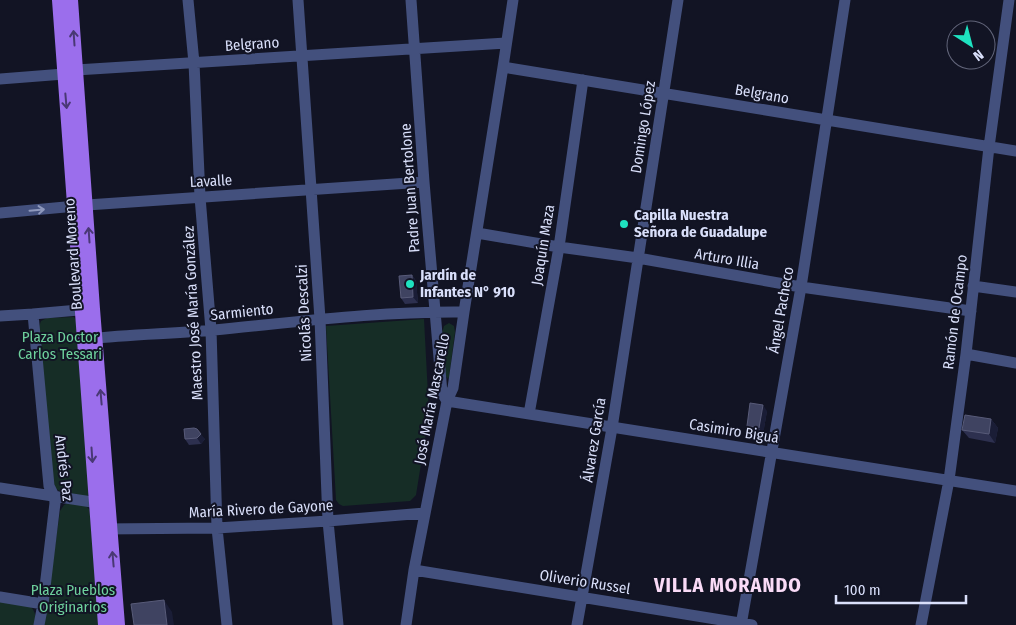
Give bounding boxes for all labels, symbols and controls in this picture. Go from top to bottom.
north arrow [946,20,996,70]
one-way arrow [69,30,79,46]
street label: Belgrano [224,33,280,55]
text: N [970,46,987,64]
street label: Domingo López [627,79,659,175]
street label: Belgrano [734,80,791,108]
one-way arrow [62,93,71,109]
street label: Padre Juan Bertolone [397,123,423,253]
street label: Lavalle [189,171,233,191]
street label: Boulevard Moreno [60,197,86,310]
street label: Joaquín Maza [528,203,558,287]
one-way arrow [28,205,44,215]
place label: Capilla Nuestra Señora de Guadalupe [634,206,767,241]
marker: Capilla Nuestra Señora de Guadalupe [618,218,630,230]
street label: Maestro José María González [179,225,207,401]
one-way arrow [84,227,93,243]
street label: Arturo Illia [693,244,761,274]
street label: Ramón de Ocampo [939,253,971,370]
street label: Nicolás Descalzi [292,264,316,362]
street label: Ángel Pacheco [765,265,797,355]
place label: Jardín de Infantes N° 910 [419,266,515,301]
marker: Jardín de Infantes N° 910 [404,278,416,290]
street label: Sarmiento [210,300,274,324]
park label: Plaza Doctor Carlos Tessari [18,328,102,363]
street label: José María Mascarello [410,332,454,466]
one-way arrow [96,389,105,405]
street label: Álvarez García [578,396,610,484]
street label: Casimiro Biguá [688,415,780,447]
street label: Andrés Paz [51,434,77,502]
one-way arrow [88,447,97,463]
street label: María Rivero de Gayone [188,496,334,522]
one-way arrow [108,551,118,567]
street label: Oliverio Russel [538,566,632,598]
scale bar [836,572,966,604]
district label: VILLA MORANDO [653,573,802,597]
park label: Plaza Pueblos Originarios [31,581,115,616]
text: 100 m [844,581,881,599]

